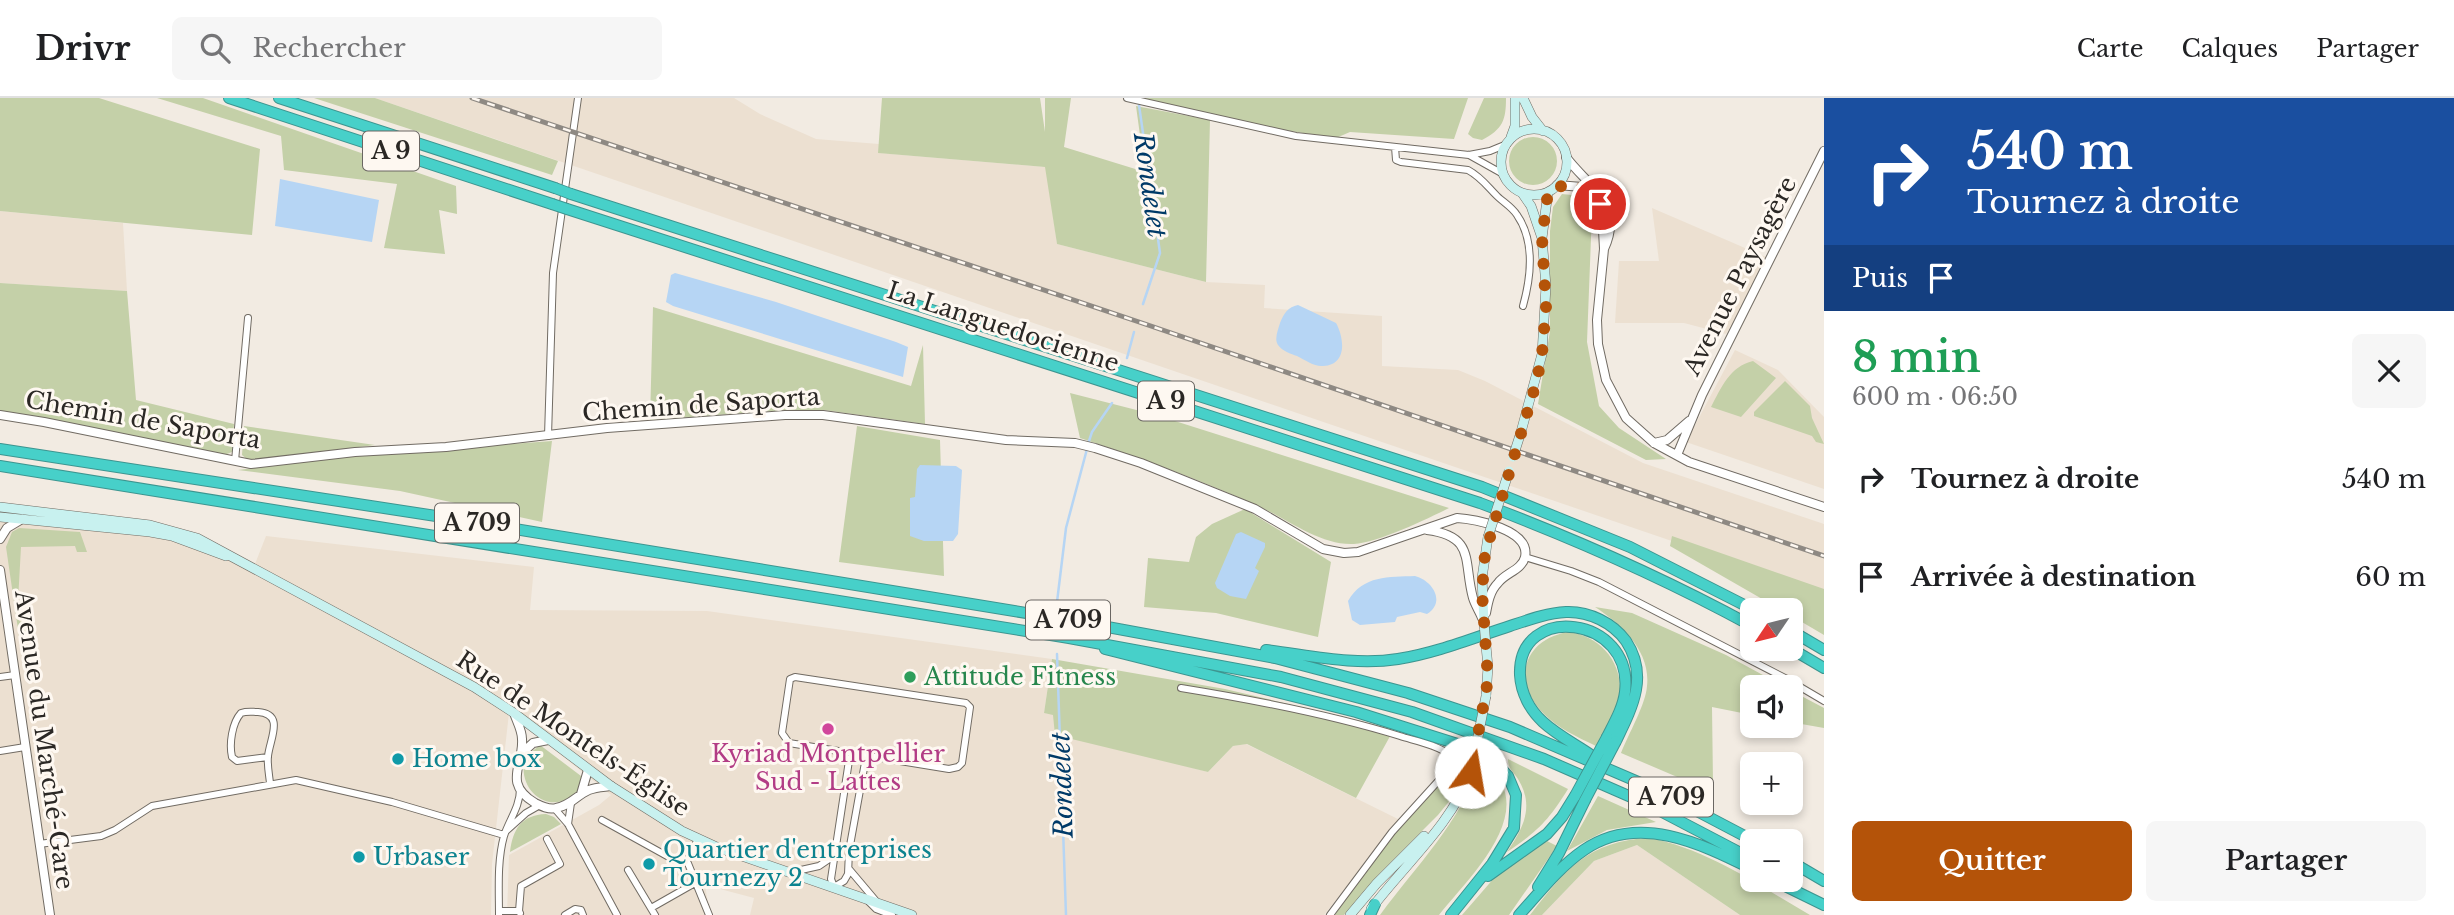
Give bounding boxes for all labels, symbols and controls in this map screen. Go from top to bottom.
search box [172,17,662,80]
text: Drivr [35,28,130,69]
icon: search [196,29,234,67]
text: Rechercher [252,32,406,64]
text: Carte [2077,34,2143,63]
text: Calques [2181,34,2278,63]
text: Partager [2316,34,2419,63]
text: 540 m [1967,121,2133,182]
icon: right [1852,126,1943,217]
water label: Rondelet [1127,129,1173,240]
road number: A 9 [363,132,419,170]
street label: Avenue Paysagère [1676,171,1802,381]
pin [1570,174,1630,234]
text: Tournez à droite [1967,182,2240,222]
icon: arrive [1581,185,1619,223]
icon: arrive [1922,259,1960,297]
text: Puis [1852,262,1908,294]
street label: La Languedocienne [883,275,1123,378]
text: 8 min [1852,331,1981,383]
button: close [2352,334,2426,408]
street label: Chemin de Saporta [581,382,822,427]
road number: A 9 [1138,382,1194,420]
text: 600 m · 06:50 [1852,383,2018,411]
street label: Chemin de Saporta [23,385,264,455]
icon: right [1852,460,1890,498]
text: Tournez à droite [1911,463,2139,495]
text: 540 m [2342,463,2426,495]
road number: A 709 [435,504,519,542]
icon: arrive [1852,558,1890,596]
text: Arrivée à destination [1911,561,2196,593]
text: 60 m [2355,561,2426,593]
street label: Avenue du Marché-Gare [9,588,80,891]
north arrow [1740,598,1802,662]
map controls [1740,598,1803,892]
road number: A 709 [1026,600,1110,640]
street label: Rue de Montels-Église [451,645,695,822]
place label: Attitude Fitness [923,662,1116,691]
marker: Attitude Fitness [902,669,918,685]
button: sound [1740,675,1803,738]
marker: Kyriad Montpellier Sud - Lattes [820,721,836,737]
water label: Rondelet [1044,731,1080,840]
position arrow [1434,735,1508,809]
place label: Kyriad Montpellier Sud - Lattes [711,739,946,796]
place label: Home box [412,744,541,773]
marker: Home box [390,751,406,767]
button: + [1740,752,1803,815]
road number: A 709 [1629,778,1713,817]
button: Quitter [1852,821,2132,901]
button: Partager [2146,821,2426,901]
button: − [1740,829,1803,892]
place label: Quartier d'entreprises Tournezy 2 [663,835,932,892]
place label: Urbaser [373,842,470,871]
marker: Urbaser [351,849,367,865]
marker: Quartier d'entreprises Tournezy 2 [641,856,657,872]

